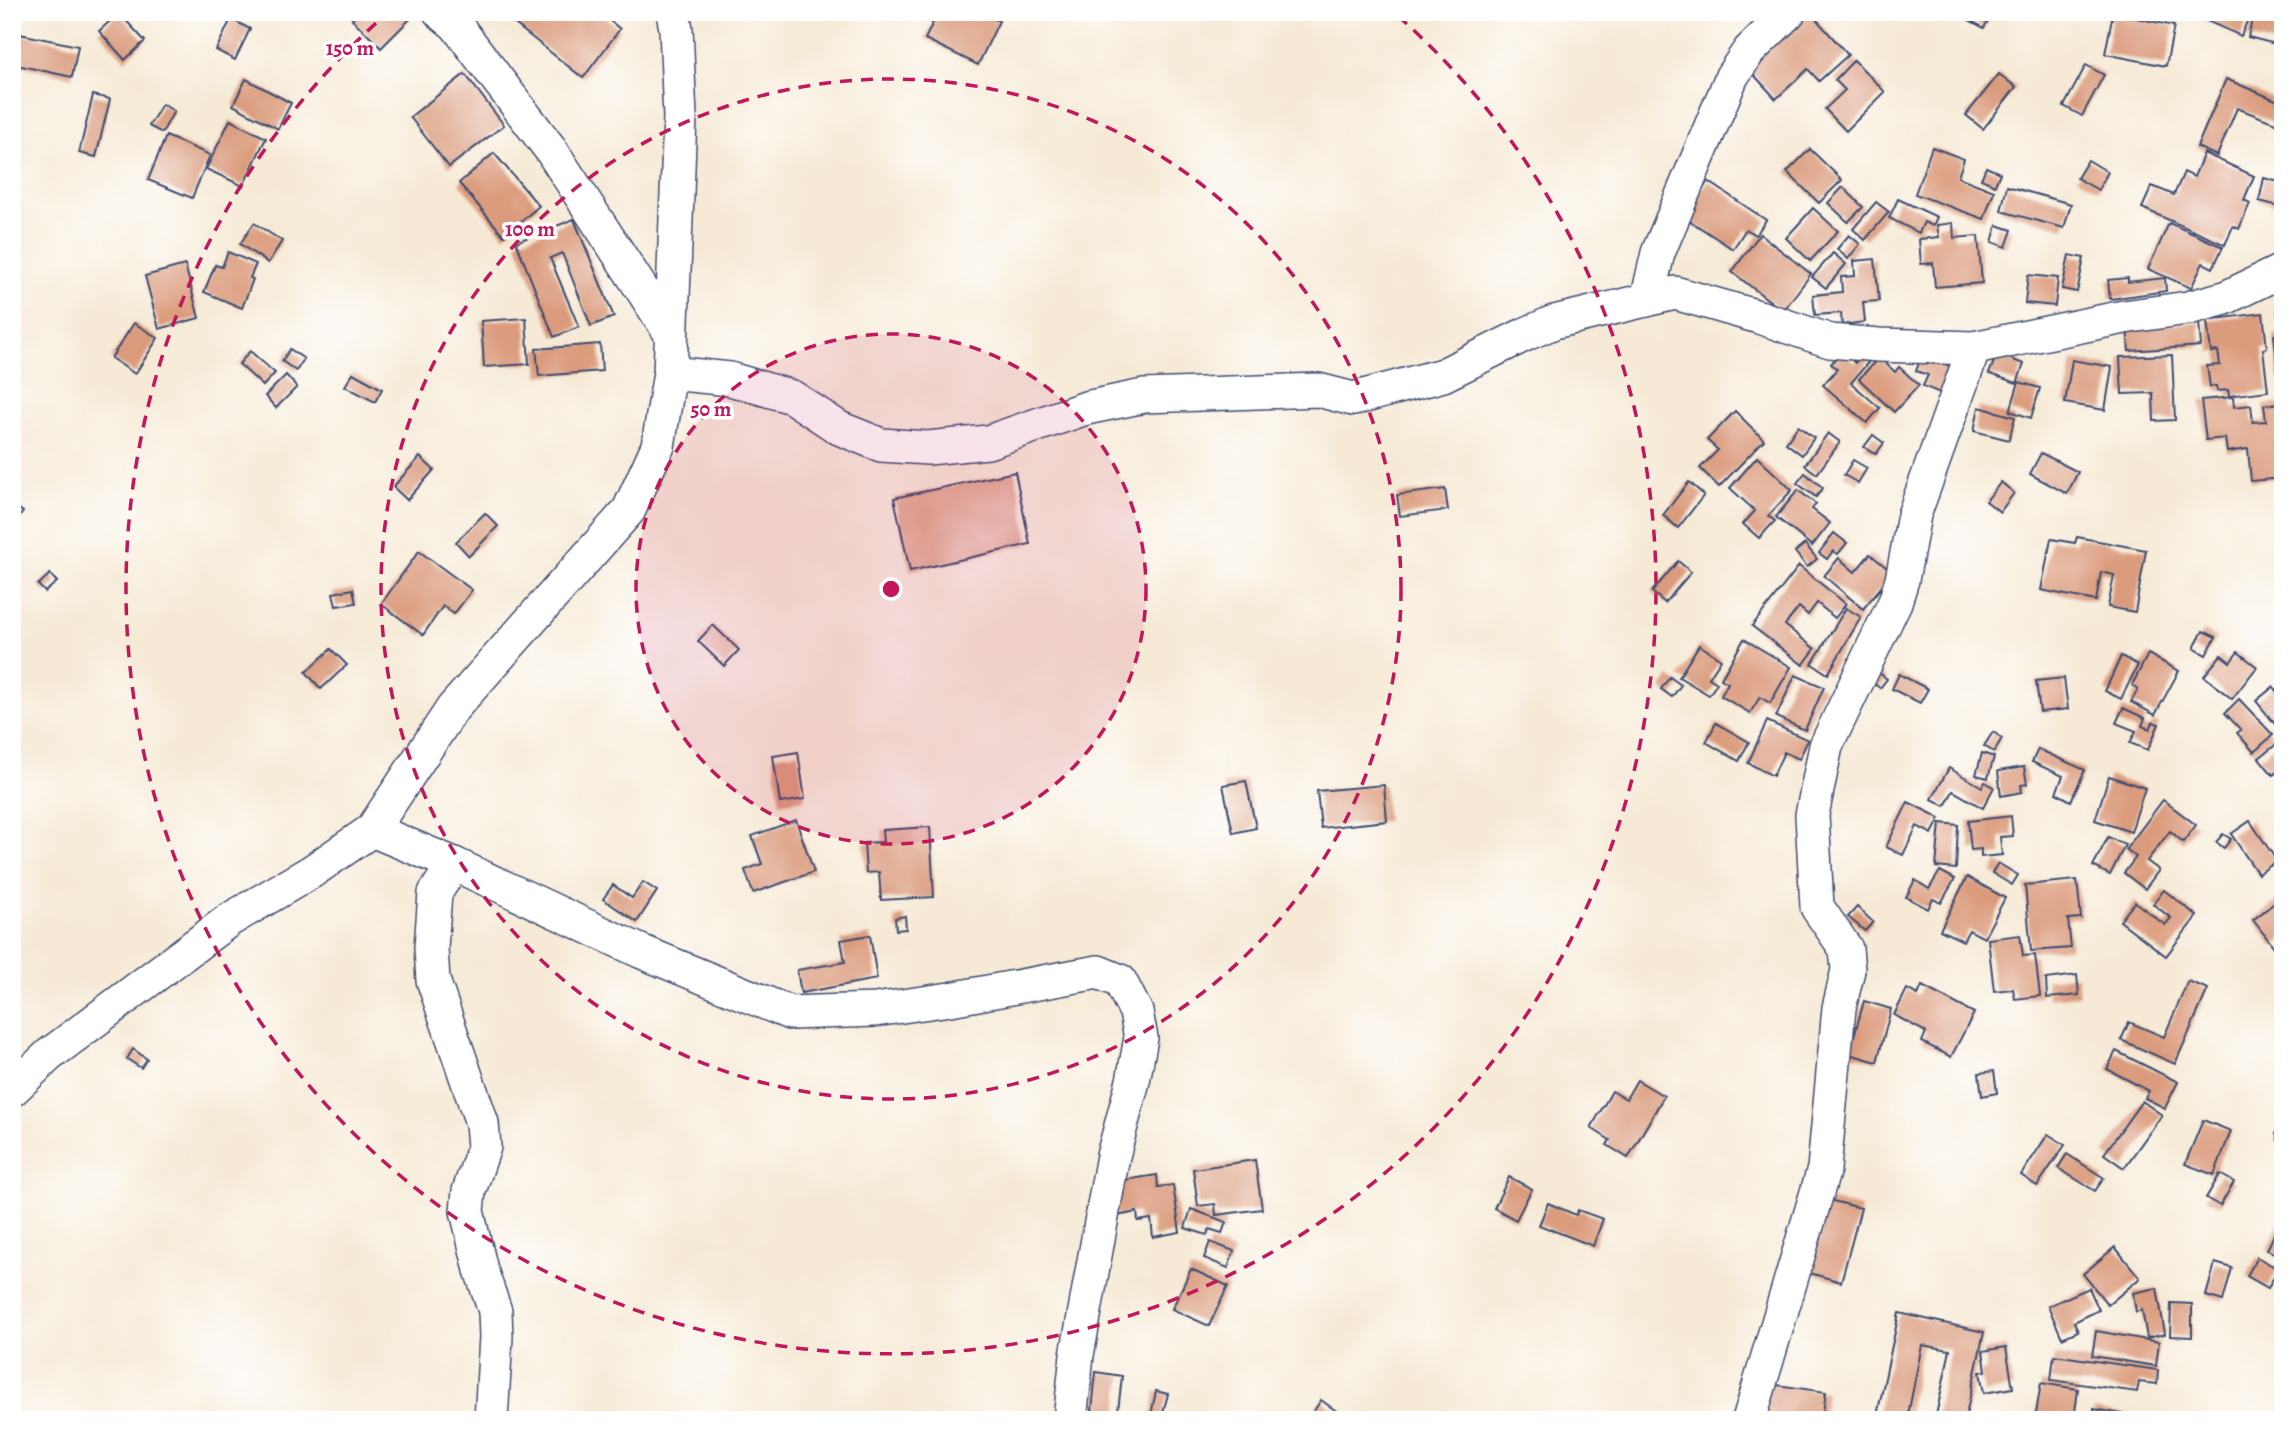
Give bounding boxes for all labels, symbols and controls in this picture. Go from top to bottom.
text: 150 m [326,34,375,62]
text: 100 m [505,215,555,243]
text: 50 m [691,395,732,423]
centre of rings [879,577,903,601]

